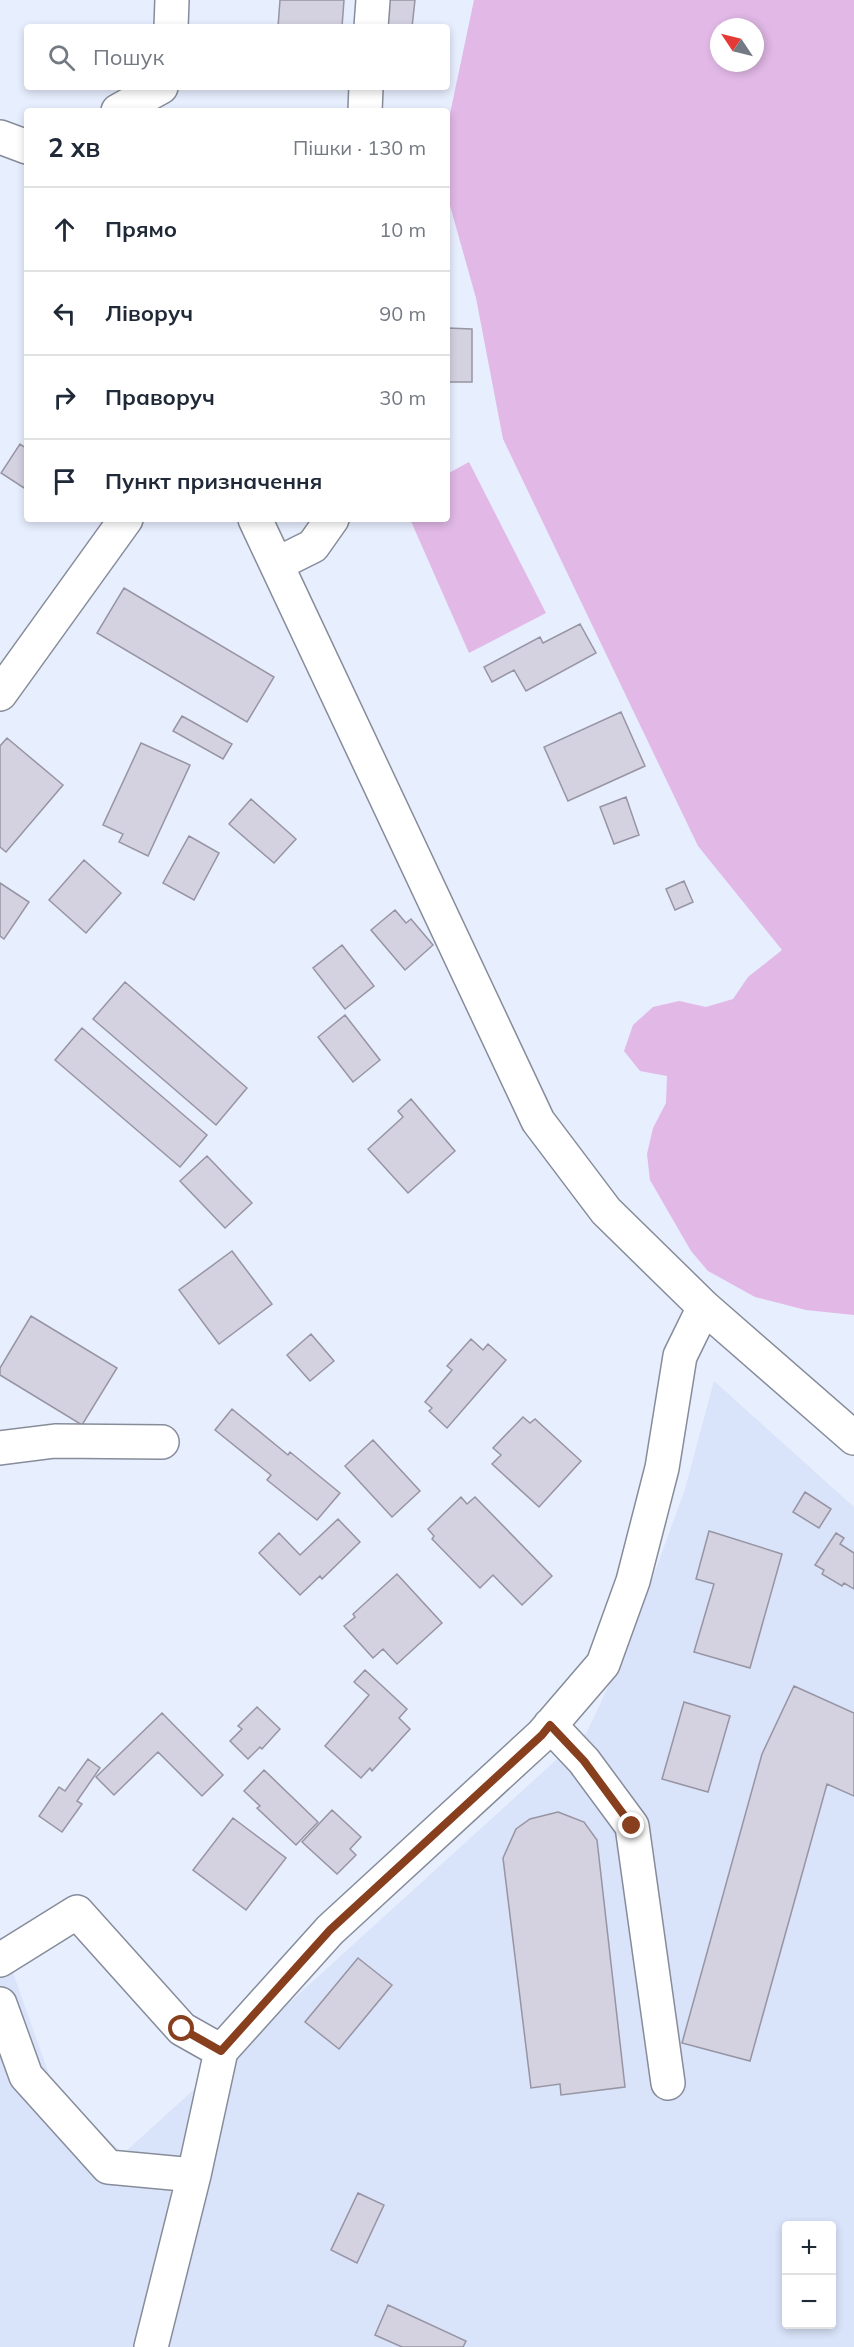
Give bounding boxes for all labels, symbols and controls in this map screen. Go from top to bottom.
north arrow [710,18,764,72]
search box [24,24,450,90]
icon: search [45,41,78,74]
text: Пошук [93,43,164,71]
text: 2 хв [48,131,100,164]
text: Пішки · 130 m [293,135,426,160]
icon: ahead [48,213,81,246]
text: Прямо [105,215,177,243]
text: 10 m [379,217,426,242]
icon: left [48,297,81,330]
text: Ліворуч [105,299,193,327]
text: 90 m [379,301,426,326]
icon: right [48,381,81,414]
text: Праворуч [105,383,215,411]
text: 30 m [379,385,426,410]
icon: arrive [48,465,81,498]
text: Пункт призначення [105,467,322,495]
route end [618,1812,644,1838]
route start [168,2015,194,2041]
map controls [782,2221,836,2329]
button: + [782,2221,836,2275]
button: − [782,2275,836,2329]

